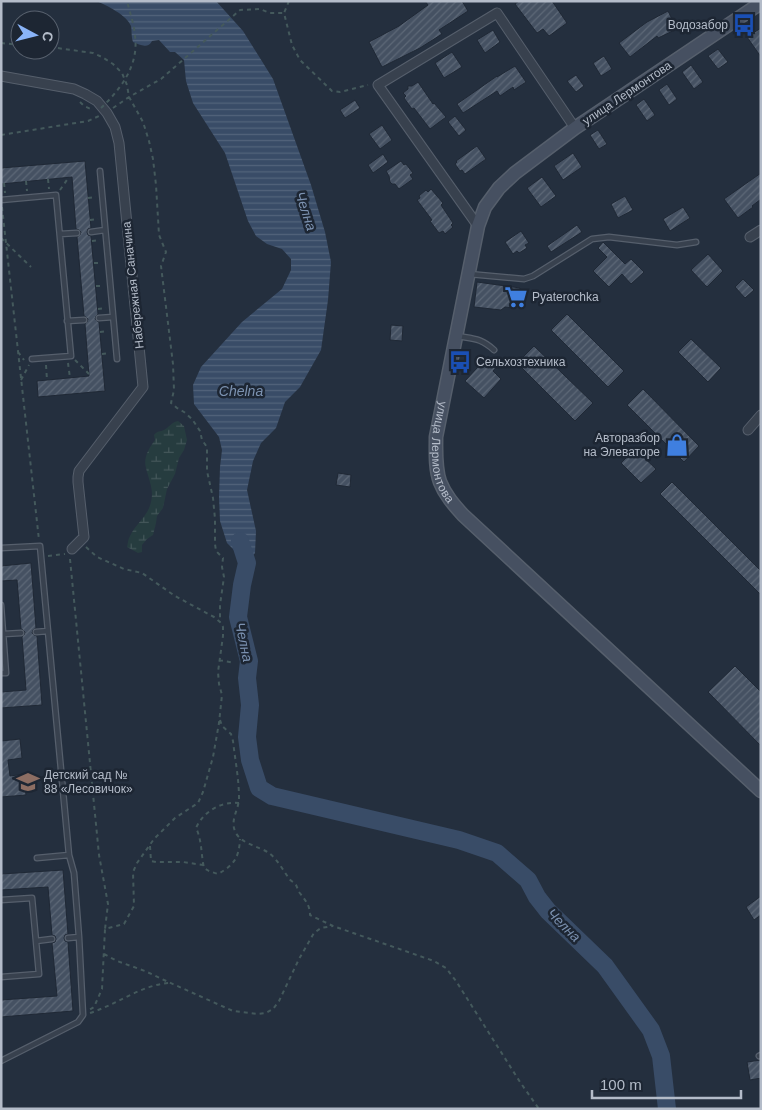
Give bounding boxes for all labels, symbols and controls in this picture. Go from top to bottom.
north arrow [10,10,60,60]
bus stop icon: Водозабор [731,12,757,38]
place label: Водозабор [668,18,728,32]
text: С [39,31,56,43]
street label: улица Лермонтова [580,58,674,128]
water label: Челна [292,189,320,233]
street label: Набережная Саначина [119,220,147,349]
supermarket icon: Pyaterochka [503,284,529,310]
place label: Pyaterochka [532,290,599,304]
bus stop icon: Сельхозтехника [447,349,473,375]
place label: Сельхозтехника [476,355,566,369]
water label: Chelna [219,383,263,399]
street label: улица Лермонтова [429,400,457,506]
place label: Авторазбор на Элеваторе [583,431,660,459]
shop icon: Авторазбор на Элеваторе [664,432,690,458]
water label: Челна [232,621,256,663]
place label: Детский сад № 88 «Лесовичок» [44,768,133,796]
school or university icon: Детский сад № 88 «Лесовичок» [15,769,41,795]
water label: Челна [544,905,584,945]
scale bar [592,1068,741,1100]
text: 100 m [600,1076,642,1093]

